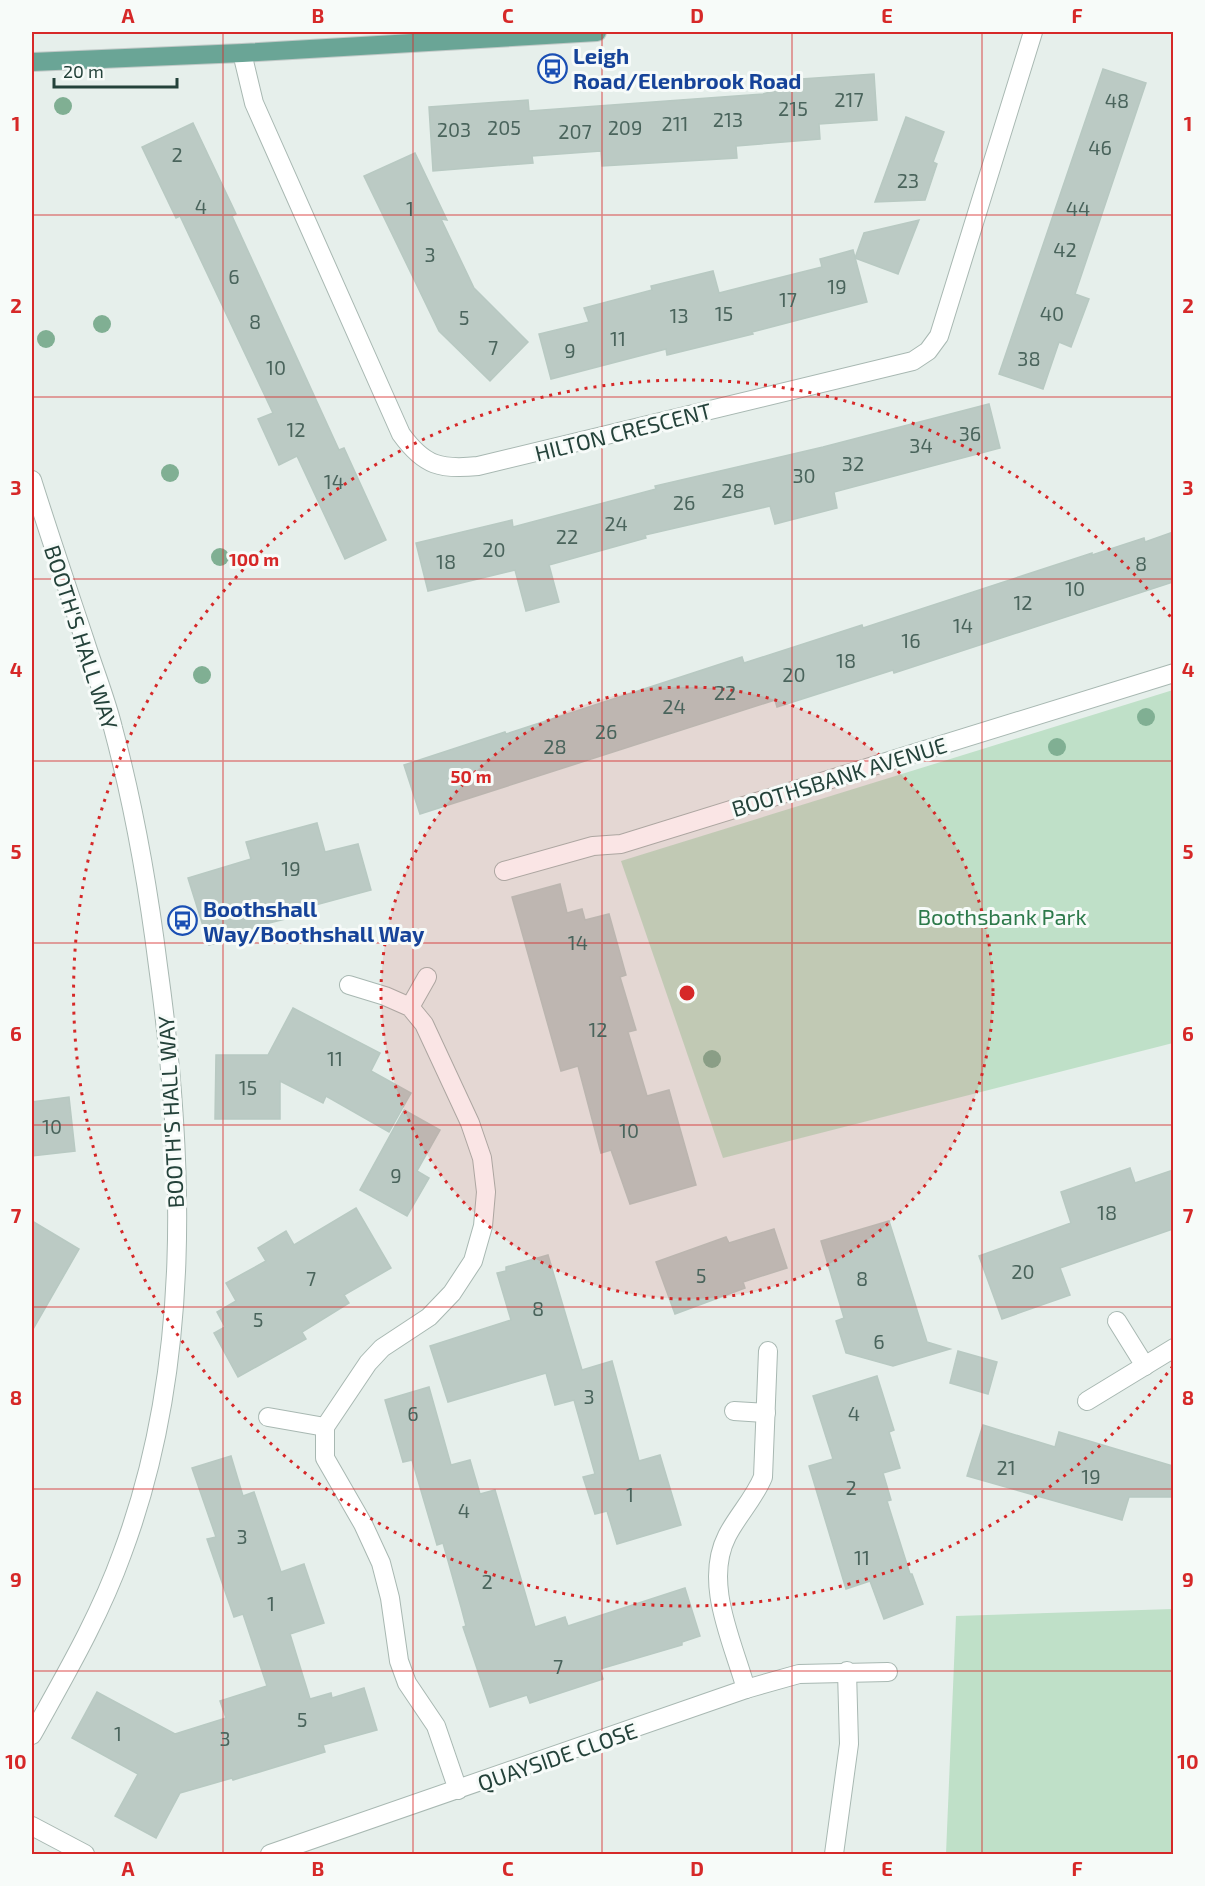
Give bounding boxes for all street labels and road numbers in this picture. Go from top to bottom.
street label: HILTON CRESCENT [532,396,714,466]
street label: BOOTH'S HALL WAY [40,541,124,733]
street label: BOOTHSBANK AVENUE [728,731,950,821]
street label: BOOTH'S HALL WAY [152,1015,188,1209]
street label: QUAYSIDE CLOSE [474,1717,641,1796]

